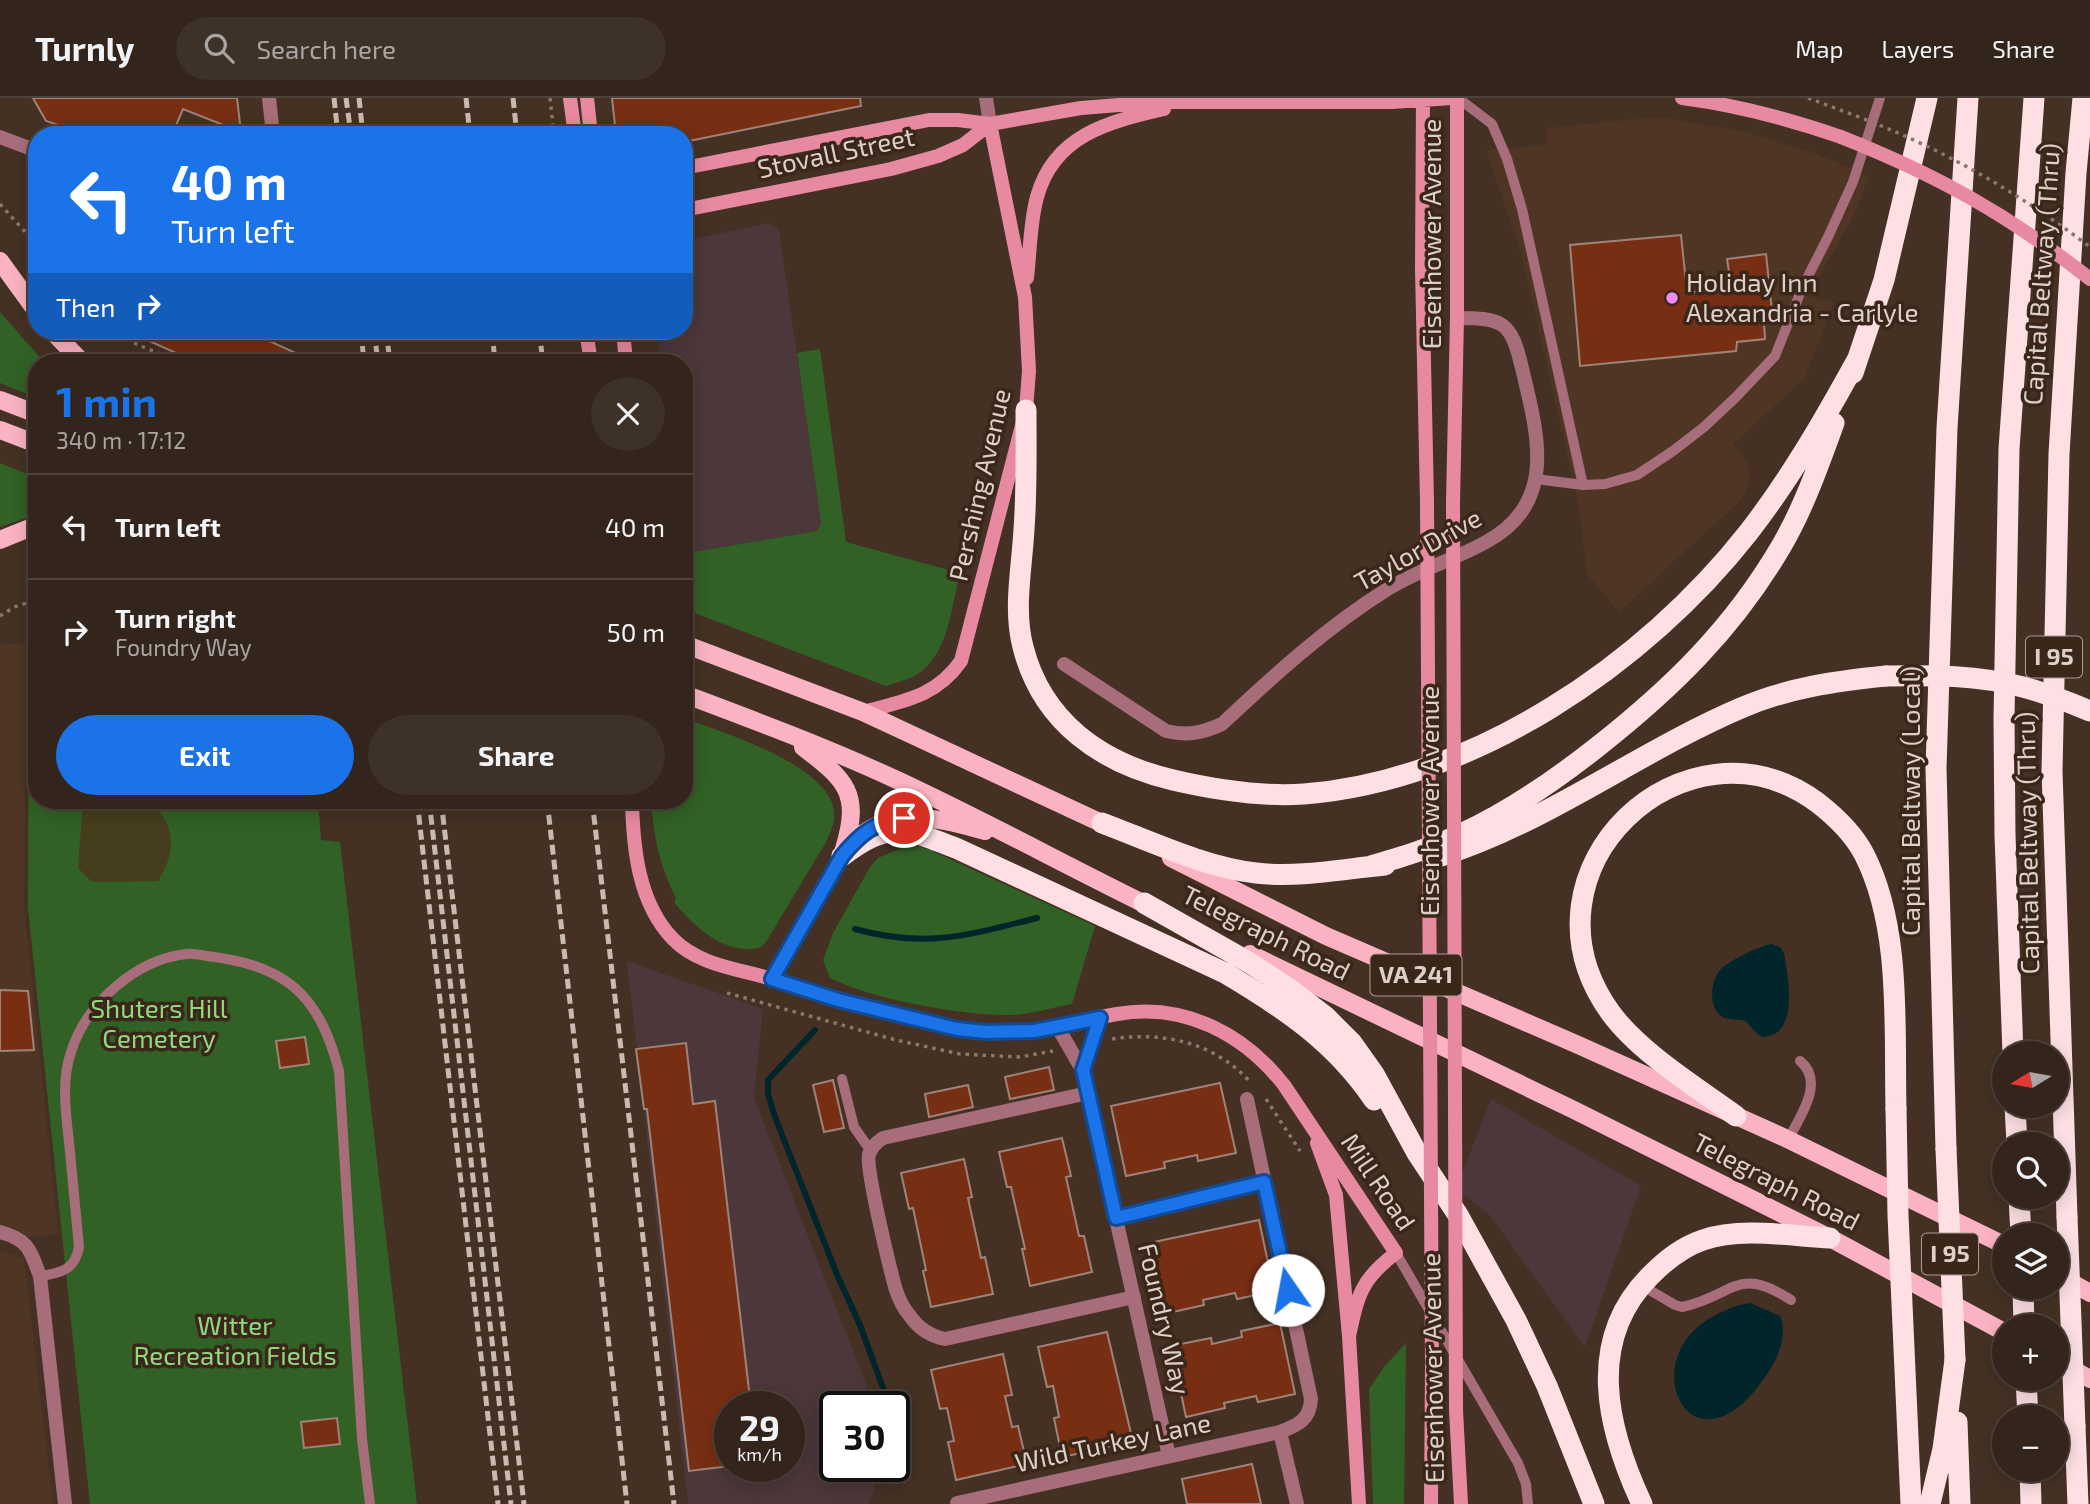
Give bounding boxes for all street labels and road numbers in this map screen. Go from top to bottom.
street label: Eisenhower Avenue [1415,119,1446,349]
street label: Stovall Street [754,120,917,183]
street label: Capital Beltway (Thru) [2016,142,2065,406]
street label: Pershing Avenue [941,386,1016,584]
street label: Taylor Drive [1348,501,1486,596]
road number: I 95 [2026,636,2082,678]
street label: Capital Beltway (Local) [1894,666,1925,936]
street label: Eisenhower Avenue [1413,686,1444,916]
street label: Capital Beltway (Thru) [2009,711,2044,975]
street label: Telegraph Road [1178,878,1356,986]
road number: VA 241 [1370,954,1462,996]
street label: Telegraph Road [1688,1125,1865,1236]
street label: Mill Road [1336,1127,1423,1235]
road number: I 95 [1922,1234,1978,1274]
street label: Foundry Way [1133,1240,1198,1398]
street label: Eisenhower Avenue [1414,1252,1449,1484]
street label: Wild Turkey Lane [1012,1406,1213,1477]

